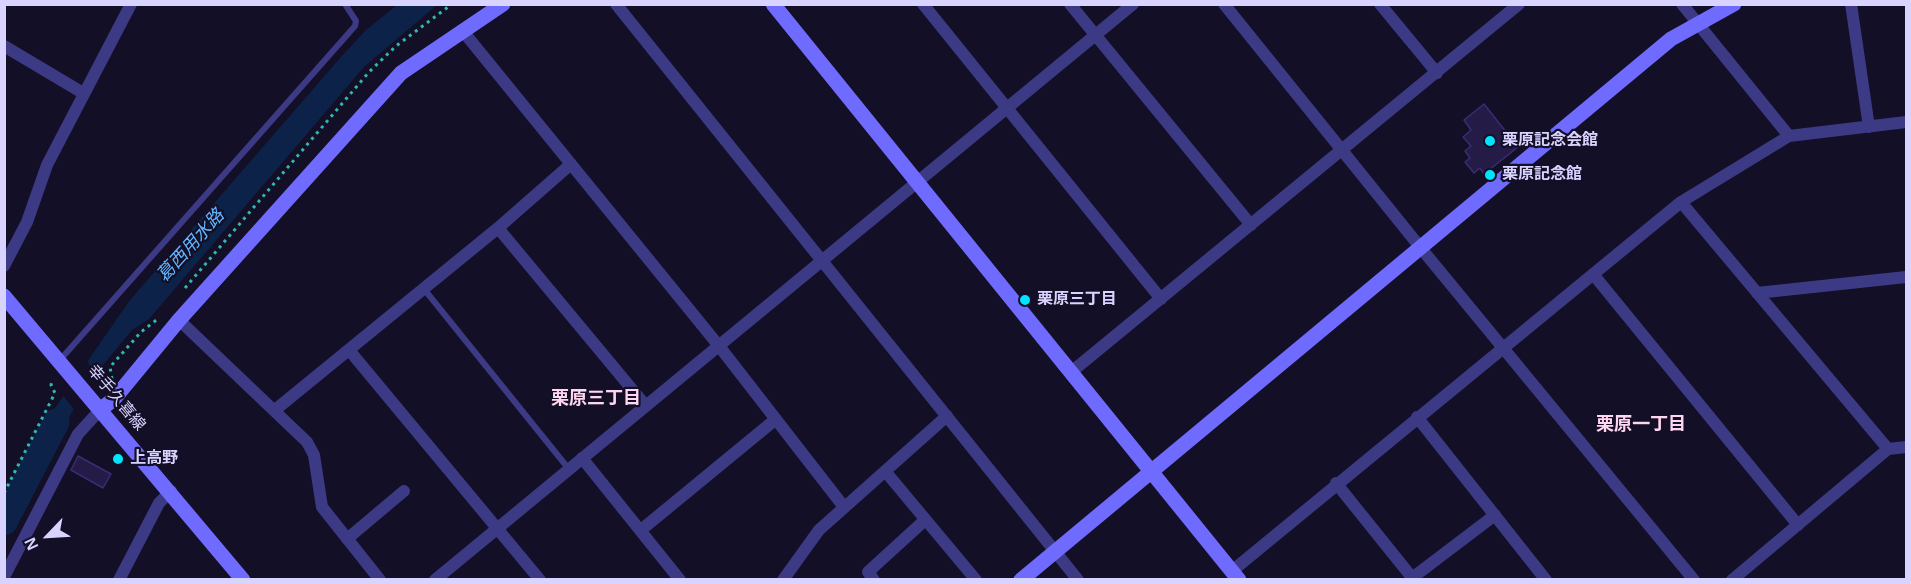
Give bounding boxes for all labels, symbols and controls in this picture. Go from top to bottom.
place label: 栗原記念会館 [1502,131,1598,151]
marker: 栗原記念会館 [1483,134,1497,148]
place label: 栗原記念館 [1502,165,1582,185]
marker: 栗原記念館 [1483,168,1497,182]
water label: 葛西用水路 [153,205,229,287]
place label: 栗原三丁目 [1037,290,1117,310]
marker: 栗原三丁目 [1018,293,1032,307]
street label: 幸手久喜線 [83,361,149,435]
district label: 栗原三丁目 [551,388,641,410]
district label: 栗原一丁目 [1596,414,1686,436]
place label: 上高野 [130,449,178,469]
marker: 上高野 [111,452,125,466]
north arrow [18,506,78,566]
text: N [21,535,41,553]

